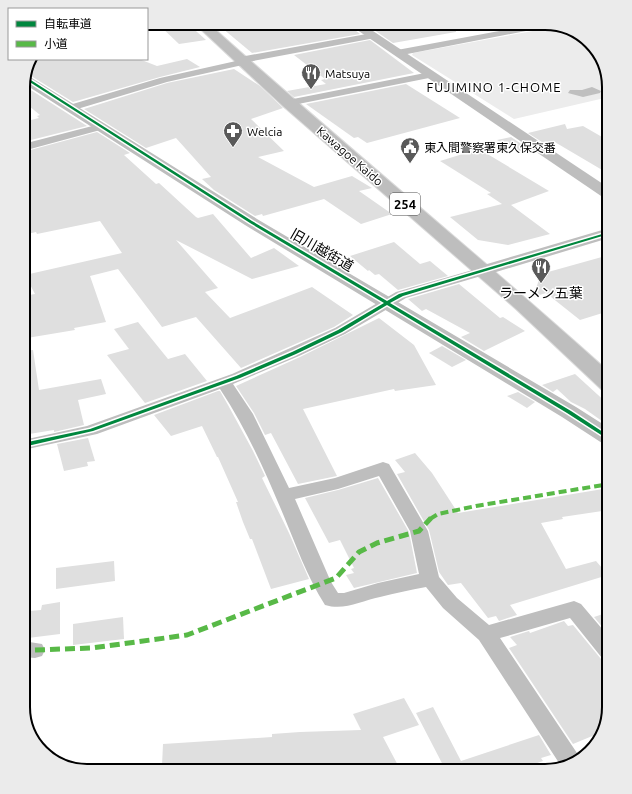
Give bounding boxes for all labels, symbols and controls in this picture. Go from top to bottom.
legend [8,8,148,60]
text: 自転車道 [44,17,92,30]
text: 小道 [44,37,68,50]
restaurant icon: Matsuya [300,62,322,90]
place label: Matsuya [325,67,370,80]
district label: FUJIMINO 1-CHOME [426,80,562,94]
pharmacy icon: Welcia [222,120,244,148]
street label: Kawagoe Kaido [315,124,385,188]
place label: Welcia [247,125,282,138]
public building icon: 東入間警察署東久保交番 [399,136,421,164]
place label: 東入間警察署東久保交番 [424,141,556,154]
road number: 254 [390,193,420,215]
street label: 旧川越街道 [288,226,356,274]
restaurant icon: ラーメン五葉 [530,256,552,284]
place label: ラーメン五葉 [499,285,583,301]

